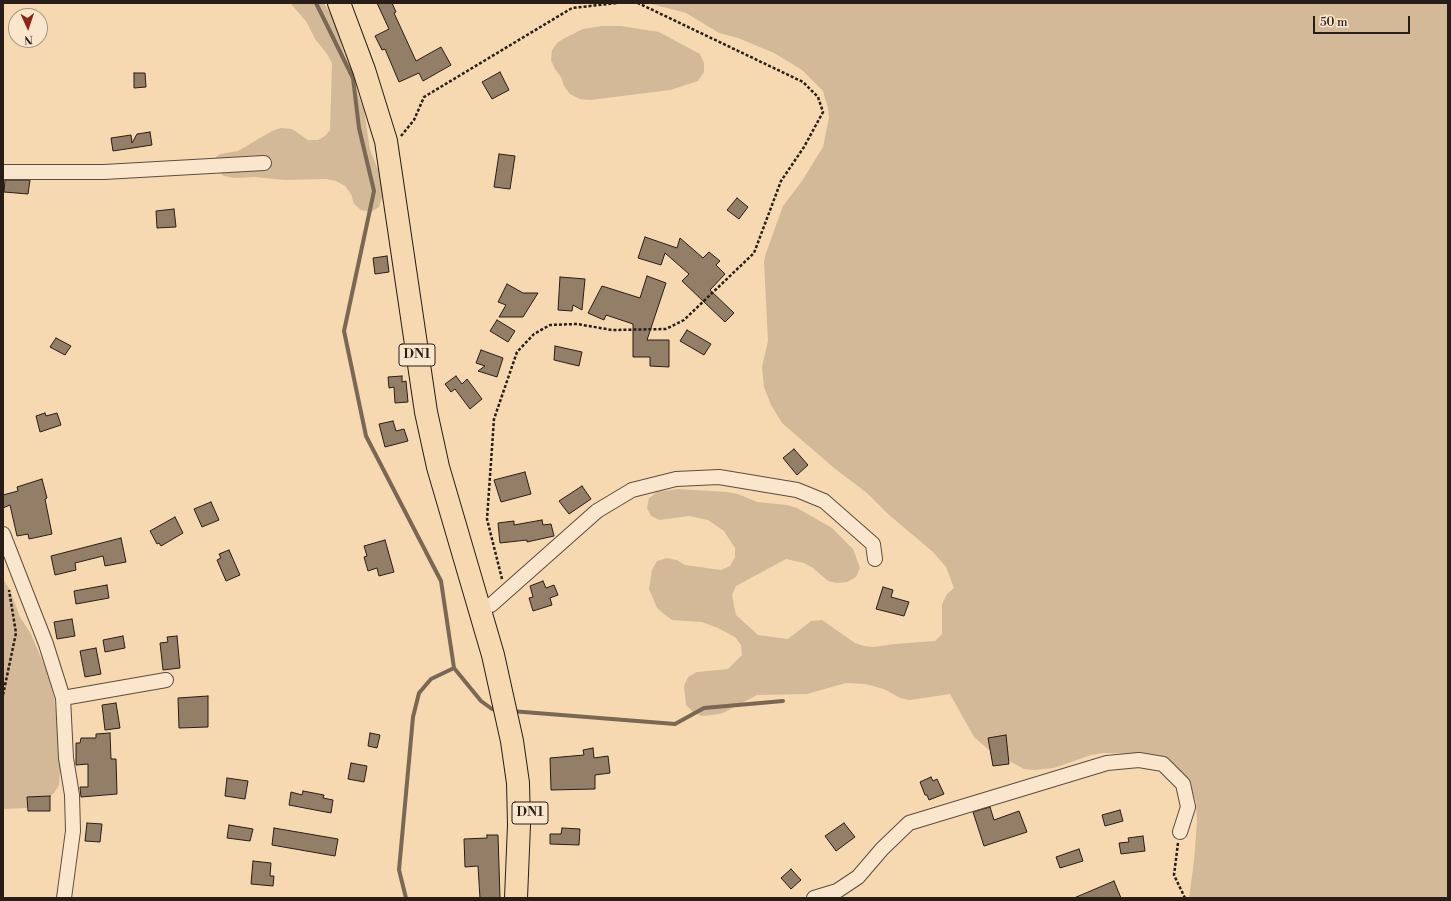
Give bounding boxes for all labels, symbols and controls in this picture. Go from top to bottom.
north arrow [8,8,48,48]
scale bar [1315,8,1412,34]
text: 50 m [1320,15,1348,30]
text: N [24,32,33,46]
road number: DN1 [399,344,435,366]
road number: DN1 [512,802,548,824]

